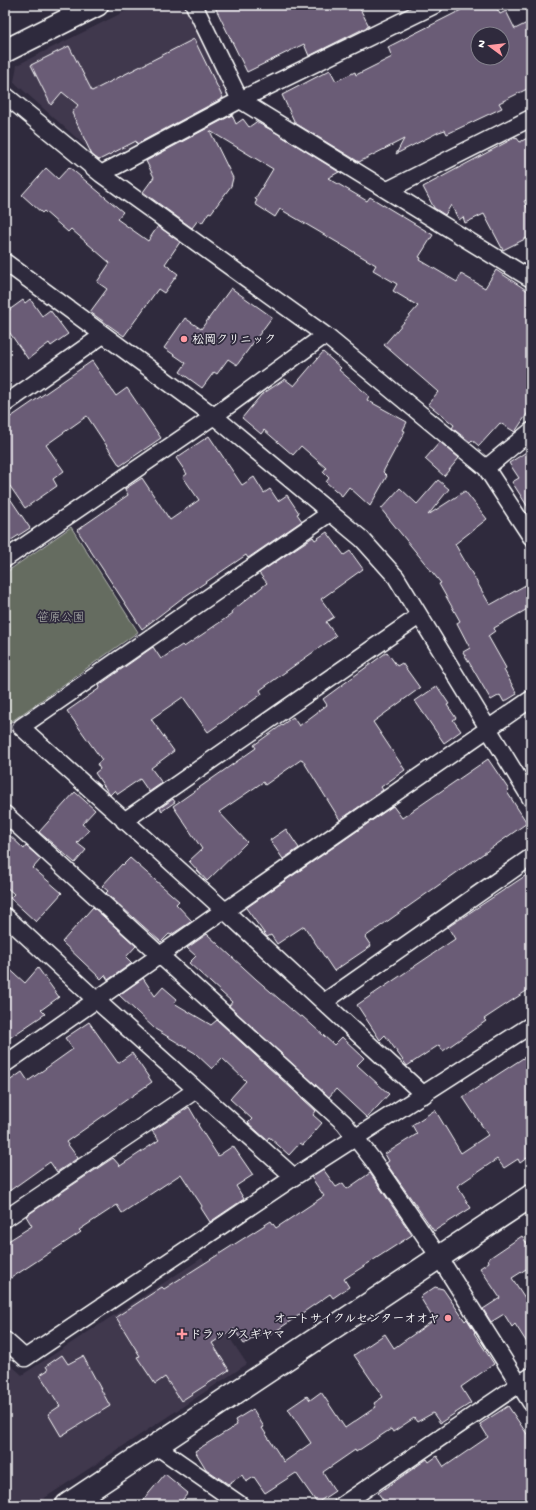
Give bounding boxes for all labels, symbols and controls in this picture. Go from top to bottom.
north arrow [470,26,510,66]
text: N [476,39,489,49]
place label: 松岡クリニック [192,333,276,348]
marker: 松岡クリニック [179,334,189,344]
park label: 笹原公園 [37,611,85,626]
place label: オートサイクルセンターオオヤ [274,1313,440,1327]
marker: オートサイクルセンターオオヤ [443,1313,453,1323]
place label: ドラッグスギヤマ [190,1328,285,1343]
marker: ドラッグスギヤマ [177,1329,187,1339]

